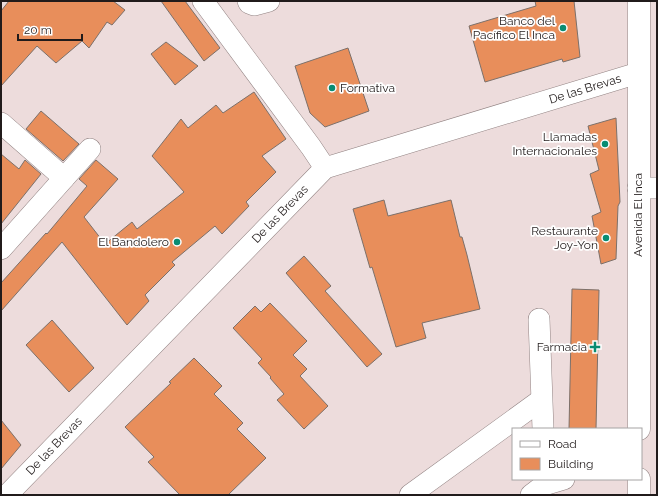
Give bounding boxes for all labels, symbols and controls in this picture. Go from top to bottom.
place label: Banco del Pacífico El Inca [473,14,556,42]
scale bar [18,16,82,42]
text: 20 m [24,23,52,37]
marker: Banco del Pacífico El Inca [558,23,568,33]
street label: De las Brevas [547,71,623,107]
place label: Formativa [340,81,395,95]
marker: Formativa [327,83,337,93]
place label: Llamadas Internacionales [512,130,597,158]
marker: Llamadas Internacionales [600,139,610,149]
street label: Avenida El Inca [631,173,645,257]
street label: De las Brevas [249,182,311,246]
place label: Restaurante Joy-Yon [531,224,598,252]
marker: Restaurante Joy-Yon [601,233,611,243]
place label: El Bandolero [98,235,169,249]
marker: El Bandolero [172,237,182,247]
place label: Farmacia [537,340,587,354]
marker: Farmacia [590,342,600,352]
street label: De las Brevas [23,414,85,478]
legend [512,428,642,480]
text: Road [548,437,577,451]
text: Building [548,457,594,471]

